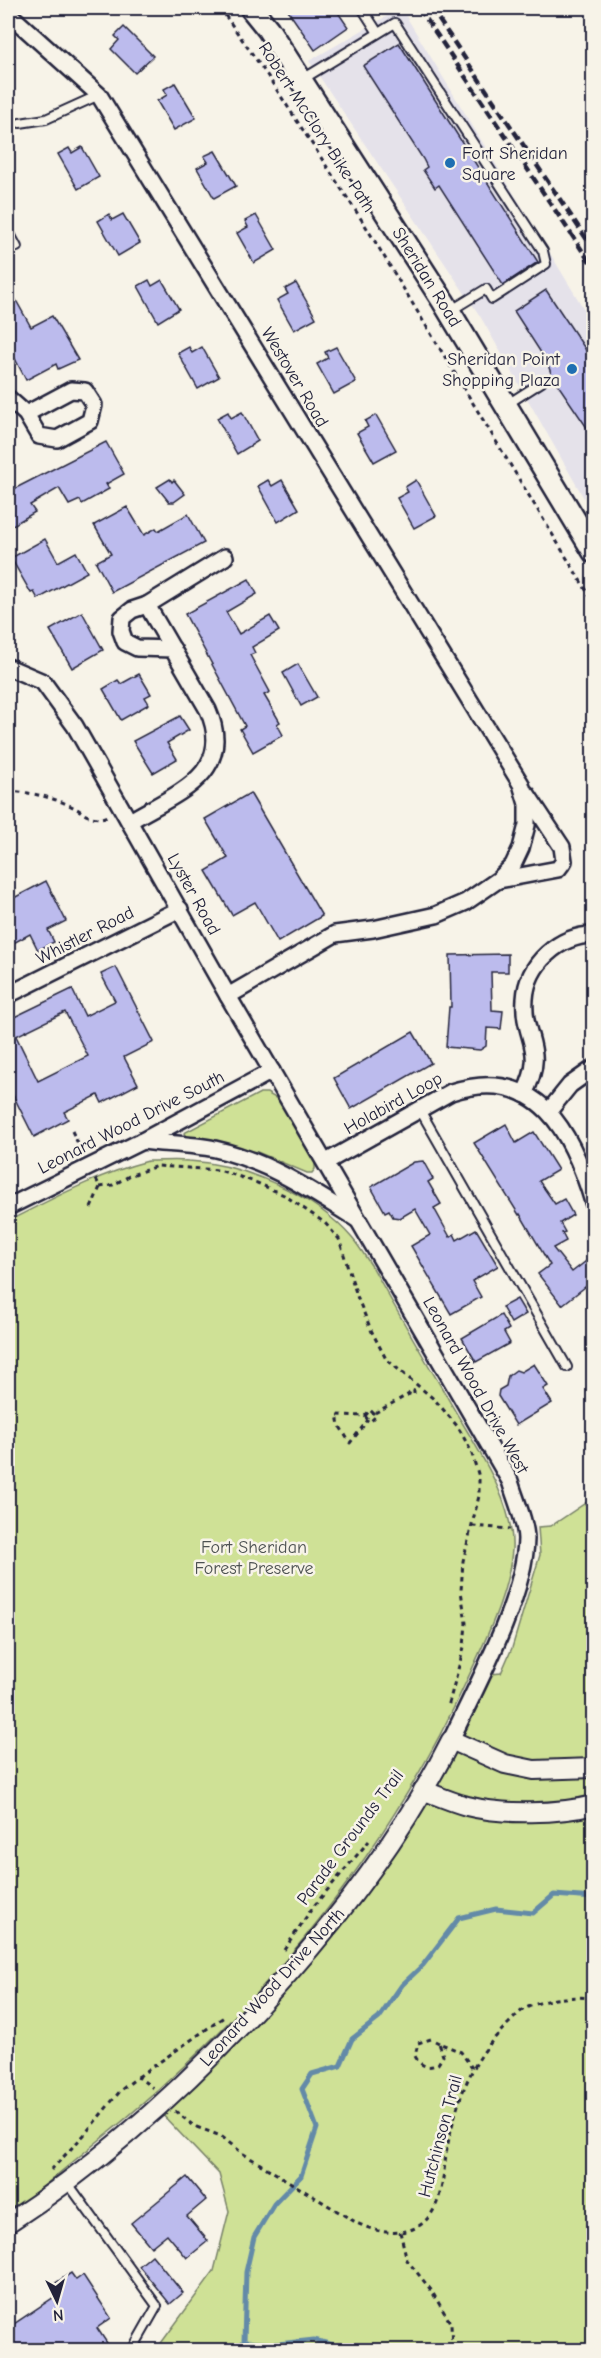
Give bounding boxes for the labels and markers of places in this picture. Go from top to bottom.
place label: Fort Sheridan Square [462,143,568,185]
marker: Fort Sheridan Square [443,156,457,170]
place label: Sheridan Point Shopping Plaza [442,349,561,391]
marker: Sheridan Point Shopping Plaza [565,362,579,376]

